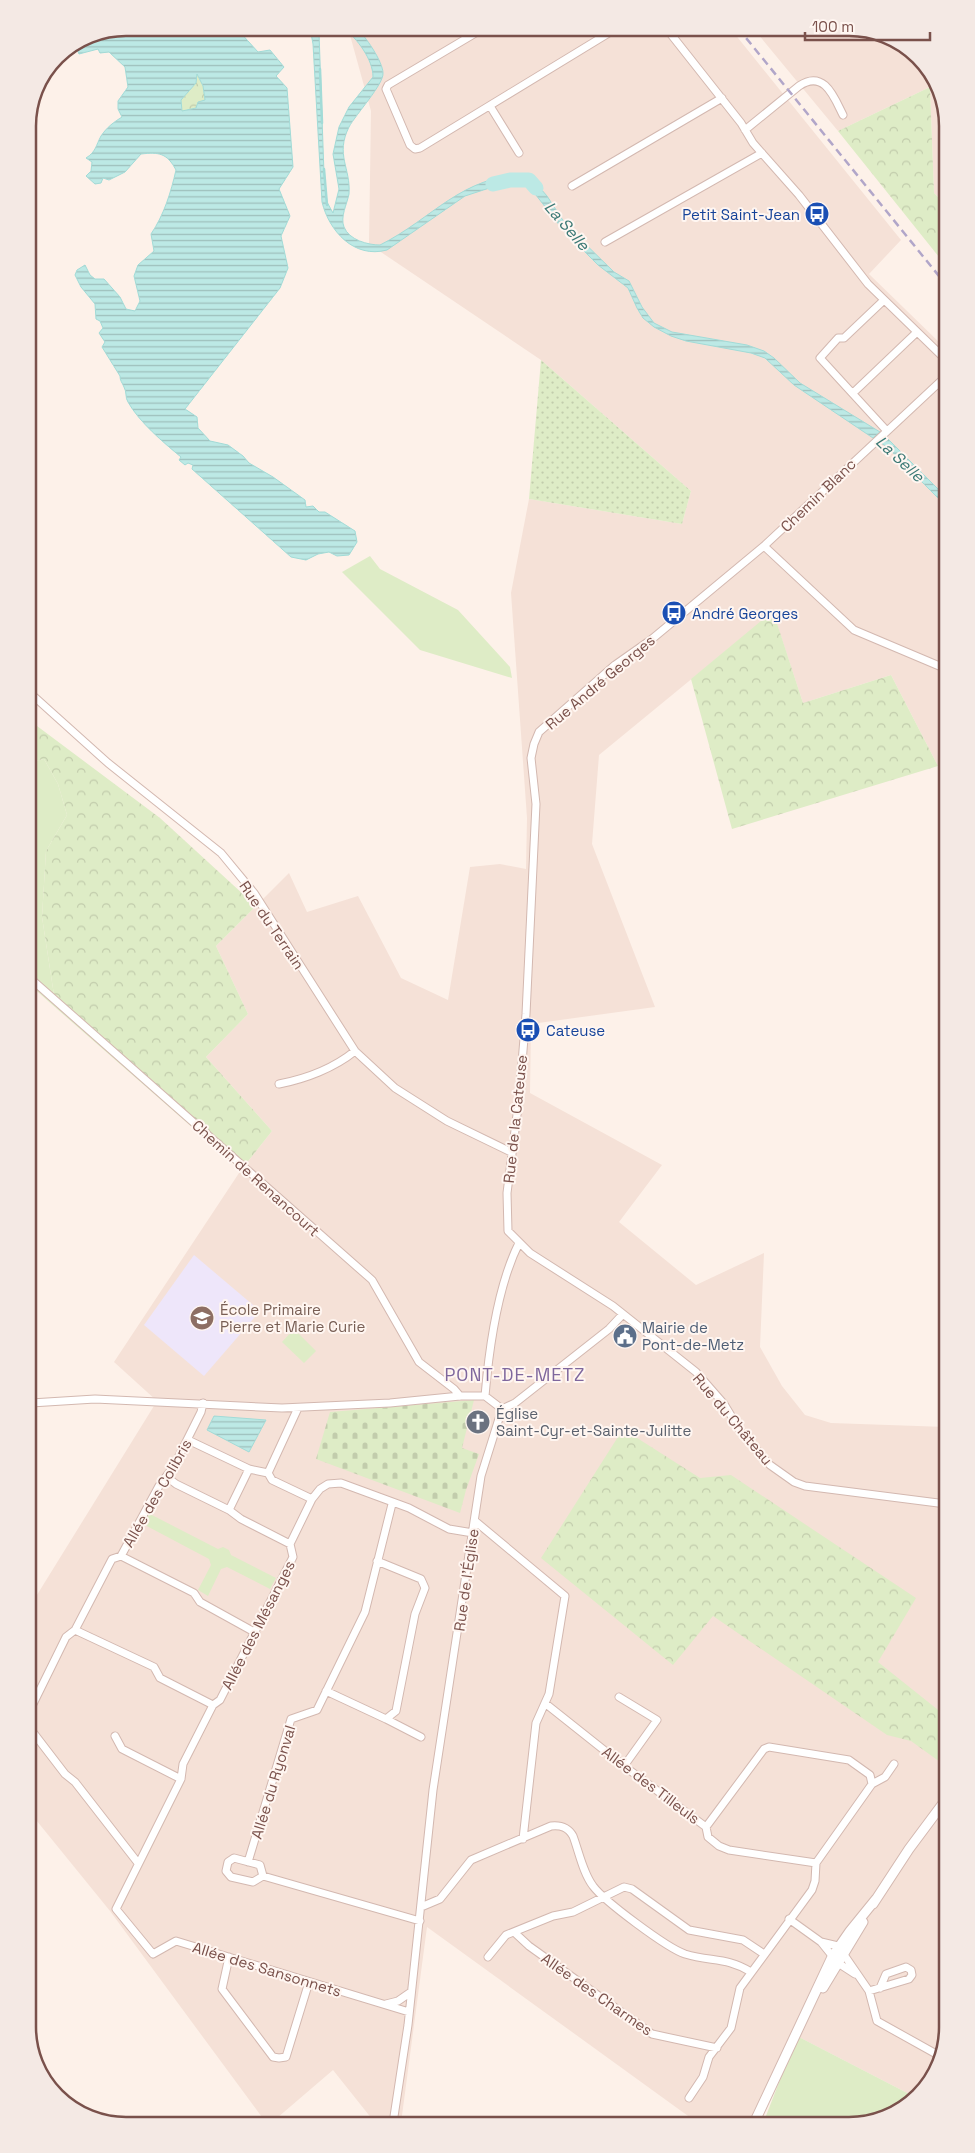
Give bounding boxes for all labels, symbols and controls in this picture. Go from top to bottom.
scale bar [805,10,930,42]
text: 100 m [812,17,854,36]
water label: La Selle [540,197,594,255]
bus stop icon: Petit Saint-Jean [804,201,830,227]
place label: Petit Saint-Jean [682,205,800,224]
water label: La Selle [871,431,929,487]
street label: Chemin Blanc [776,454,860,536]
bus stop icon: André Georges [661,600,687,626]
place label: André Georges [692,604,798,623]
street label: Rue André Georges [541,630,659,733]
street label: Rue du Terrain [235,877,309,973]
bus stop icon: Cateuse [515,1017,541,1043]
place label: Cateuse [546,1021,605,1040]
street label: Rue de la Cateuse [499,1054,531,1184]
street label: Chemin de Renancourt [188,1116,324,1240]
place label: École Primaire Pierre et Marie Curie [220,1300,365,1336]
school or university icon: École Primaire Pierre et Marie Curie [189,1305,215,1331]
place label: Mairie de Pont-de-Metz [642,1318,744,1354]
public building icon: Mairie de Pont-de-Metz [612,1323,638,1349]
district label: PONT-DE-METZ [445,1363,585,1386]
street label: Rue du Château [689,1369,777,1469]
place label: Église Saint-Cyr-et-Sainte-Julitte [496,1404,692,1440]
church icon: Église Saint-Cyr-et-Sainte-Julitte [465,1409,491,1435]
street label: Allée des Colibris [118,1435,196,1551]
street label: Rue de l'Église [449,1527,483,1633]
street label: Allée des Mésanges [217,1557,299,1693]
street label: Allée du Ryonval [247,1723,299,1841]
street label: Allée des Tilleuls [598,1742,704,1828]
street label: Allée des Sansonnets [190,1937,344,2001]
street label: Allée des Charmes [538,1949,656,2040]

